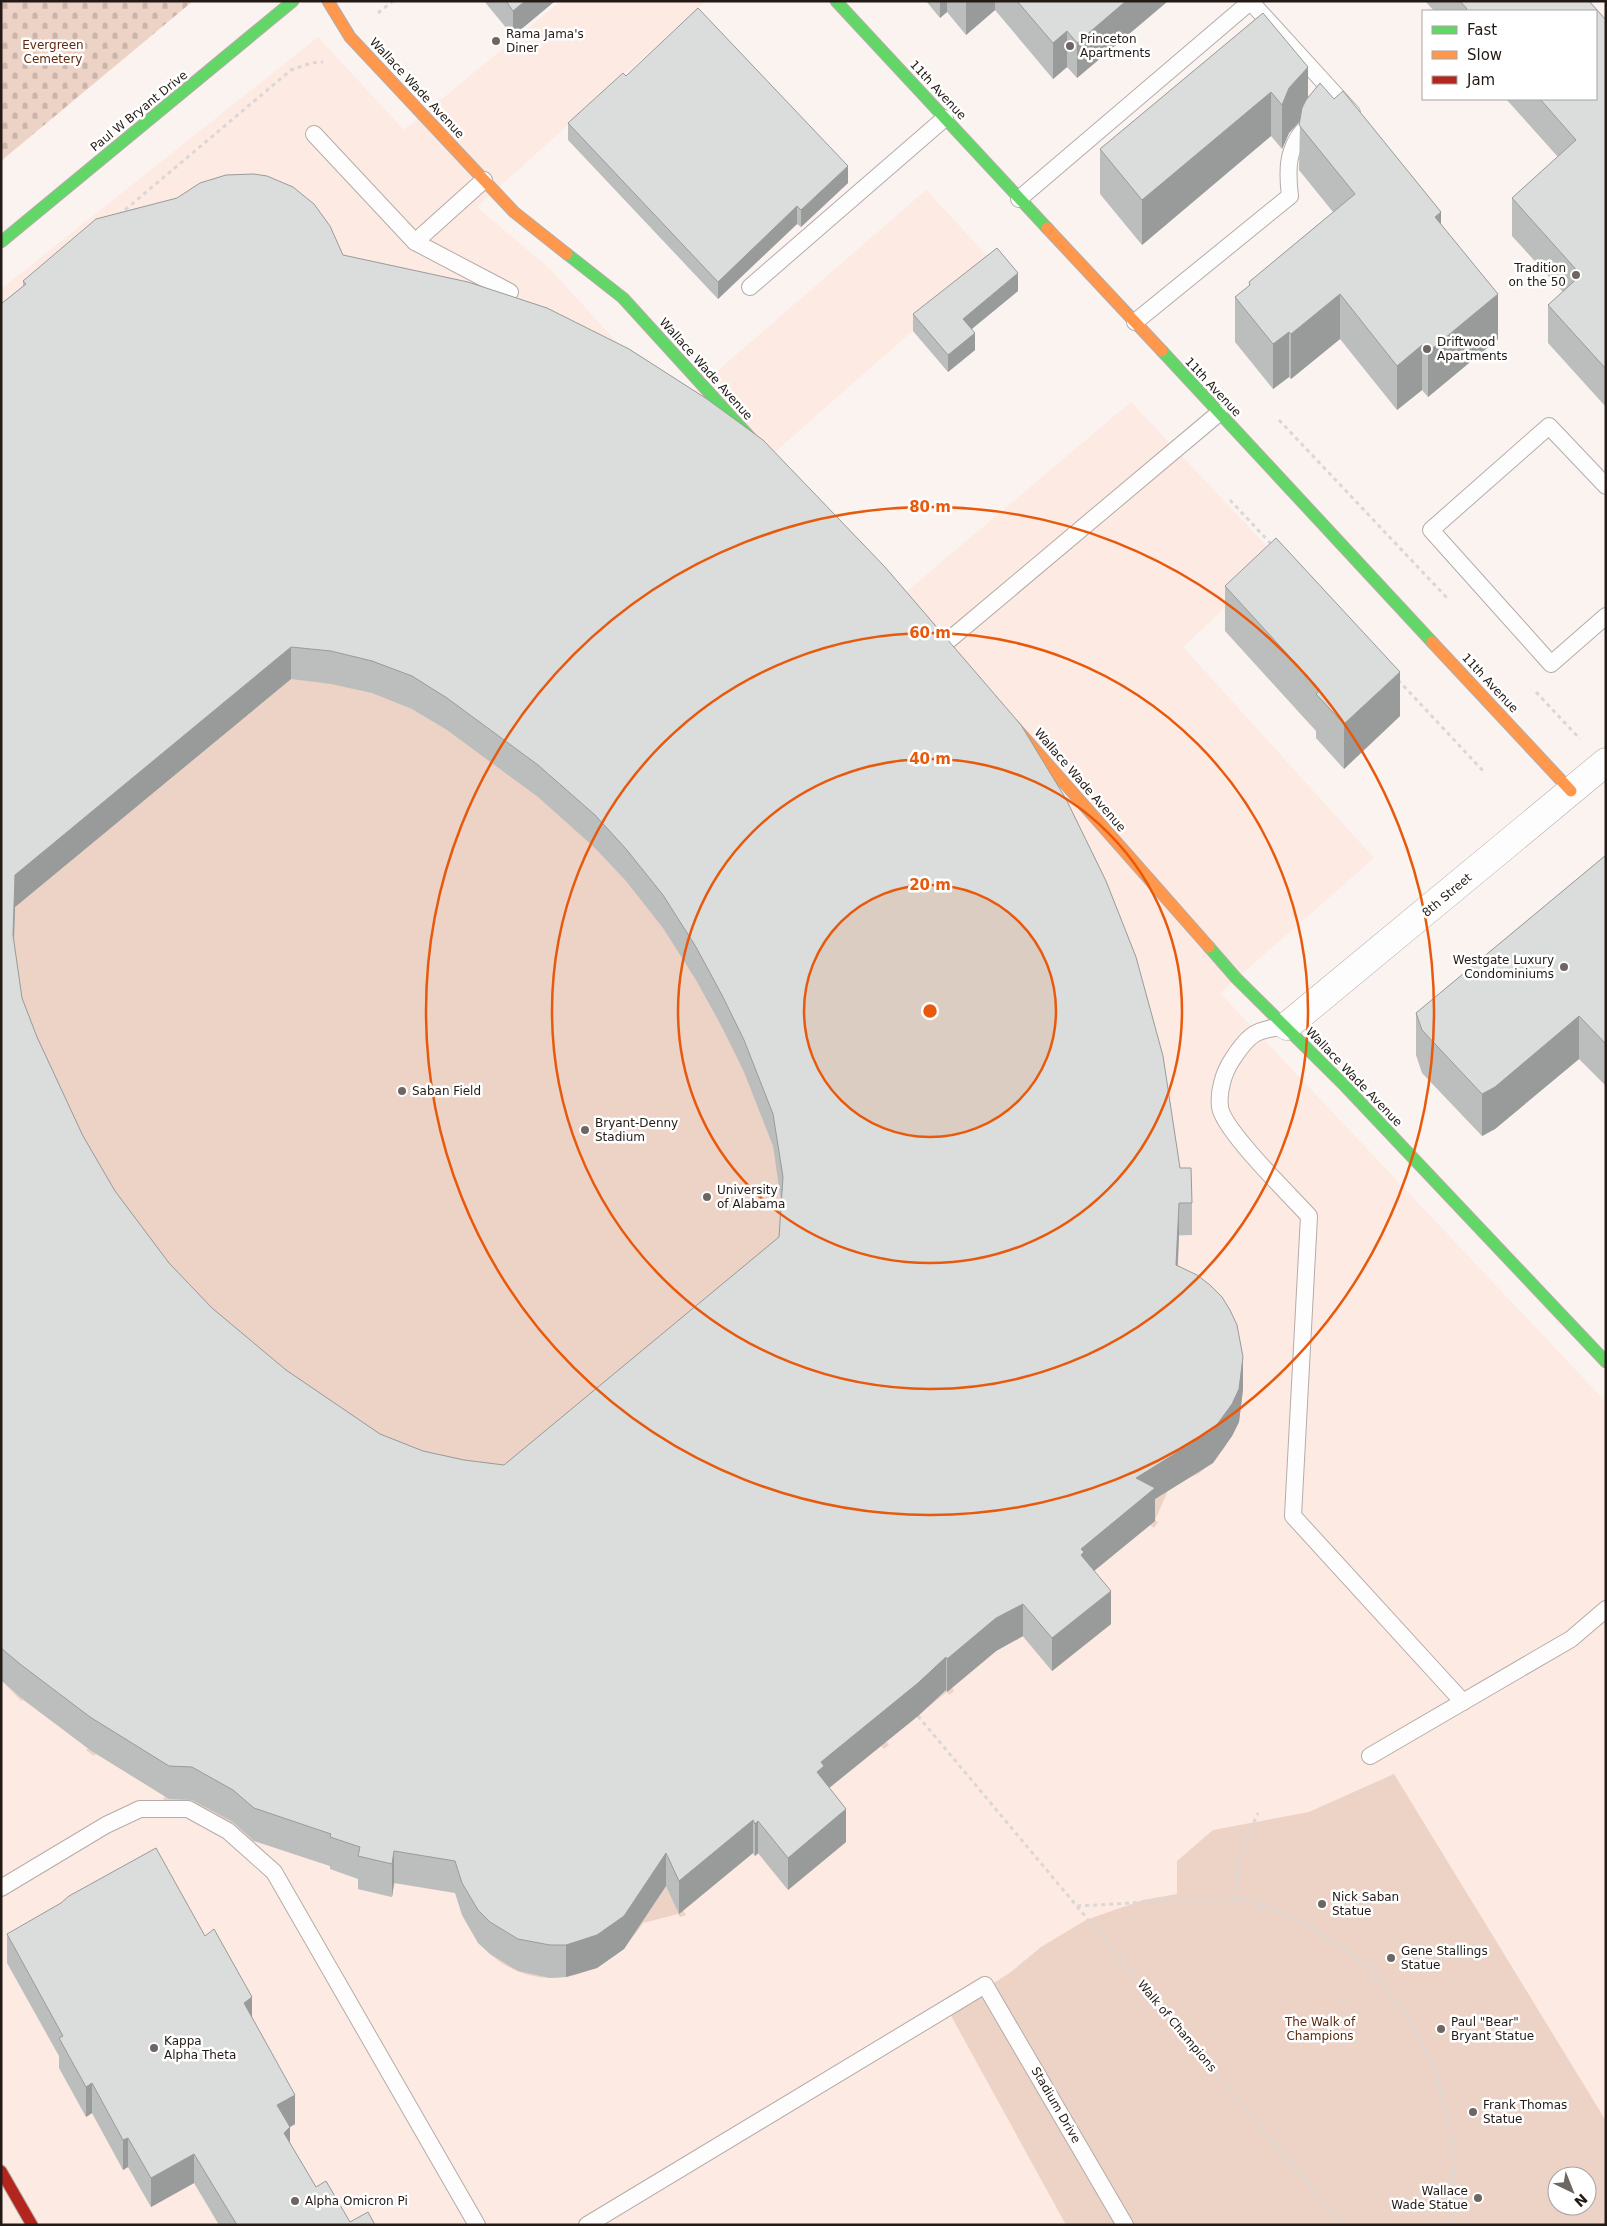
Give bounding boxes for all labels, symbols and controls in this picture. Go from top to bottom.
legend [1422,10,1597,100]
text: Fast [1467,21,1497,39]
place label: Rama Jama's Diner [506,27,584,55]
place label: Princeton Apartments [1080,32,1150,60]
street label: Wallace Wade Avenue [367,35,467,141]
marker: Rama Jama's Diner [490,35,502,47]
park label: Evergreen Cemetery [22,38,84,66]
marker: Princeton Apartments [1064,40,1076,52]
text: Slow [1467,46,1502,64]
street label: 11th Avenue [907,57,969,123]
street label: Paul W Bryant Drive [88,68,190,154]
text: Jam [1466,71,1495,89]
place label: Tradition on the 50 [1508,261,1566,289]
marker: Tradition on the 50 [1570,269,1582,281]
street label: Wallace Wade Avenue [657,315,755,423]
place label: Driftwood Apartments [1437,335,1507,363]
marker: Driftwood Apartments [1421,343,1433,355]
street label: 11th Avenue [1182,354,1244,420]
text: 80 m [909,498,951,516]
text: 60 m [909,624,951,642]
street label: 11th Avenue [1459,650,1521,716]
street label: Wallace Wade Avenue [1031,726,1129,834]
text: 40 m [909,750,951,768]
street label: 8th Street [1419,870,1475,920]
text: 20 m [909,876,951,894]
place label: Westgate Luxury Condominiums [1453,953,1554,981]
marker: Westgate Luxury Condominiums [1558,961,1570,973]
centre of rings [921,1002,939,1020]
street label: Wallace Wade Avenue [1303,1025,1405,1129]
place label: Saban Field [412,1084,481,1098]
marker: Saban Field [396,1085,408,1097]
place label: Bryant-Denny Stadium [595,1116,678,1144]
marker: Bryant-Denny Stadium [579,1124,591,1136]
place label: University of Alabama [717,1183,785,1211]
marker: University of Alabama [701,1191,713,1203]
place label: Nick Saban Statue [1332,1890,1399,1918]
marker: Nick Saban Statue [1316,1898,1328,1910]
place label: Gene Stallings Statue [1401,1944,1488,1972]
marker: Gene Stallings Statue [1385,1952,1397,1964]
street label: Walk of Champions [1135,1977,1219,2075]
park label: The Walk of Champions [1284,2015,1356,2043]
place label: Paul "Bear" Bryant Statue [1451,2015,1534,2043]
marker: Paul "Bear" Bryant Statue [1435,2023,1447,2035]
place label: Kappa Alpha Theta [164,2034,236,2062]
marker: Kappa Alpha Theta [148,2042,160,2054]
street label: Stadium Drive [1029,2064,1083,2146]
place label: Frank Thomas Statue [1483,2098,1567,2126]
marker: Frank Thomas Statue [1467,2106,1479,2118]
north arrow [1547,2166,1597,2216]
place label: Wallace Wade Statue [1391,2184,1468,2212]
text: N [1571,2191,1591,2210]
marker: Wallace Wade Statue [1472,2192,1484,2204]
place label: Alpha Omicron Pi [305,2194,408,2208]
marker: Alpha Omicron Pi [289,2195,301,2207]

